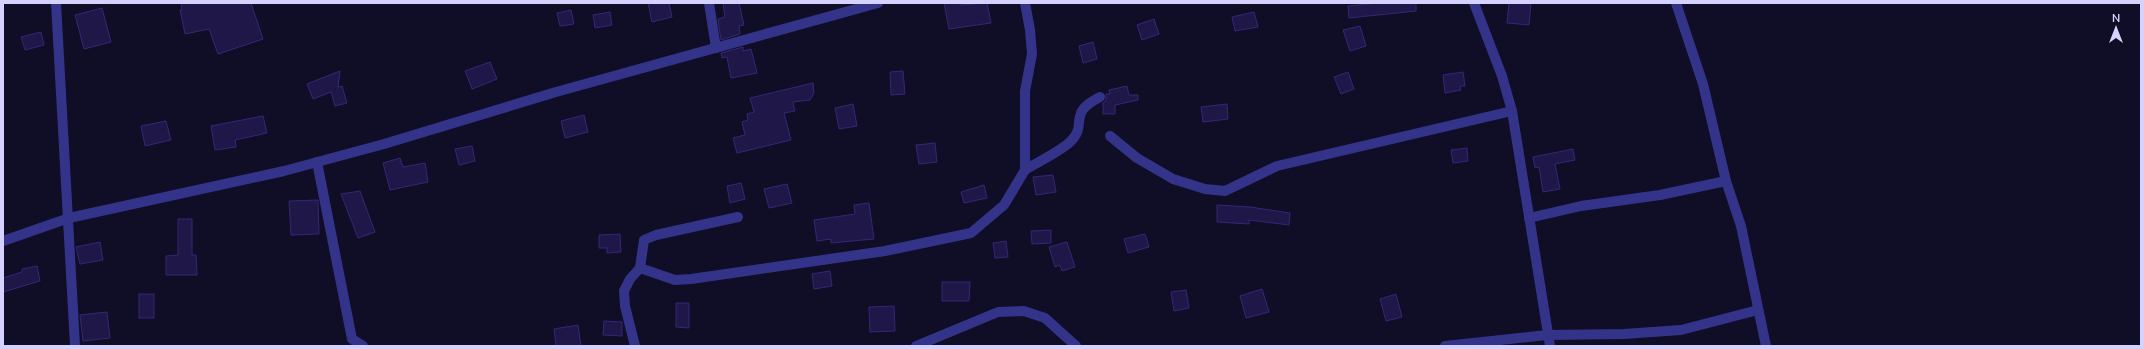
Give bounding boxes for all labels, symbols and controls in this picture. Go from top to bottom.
north arrow [2096,8,2136,48]
text: N [2112,11,2120,26]

